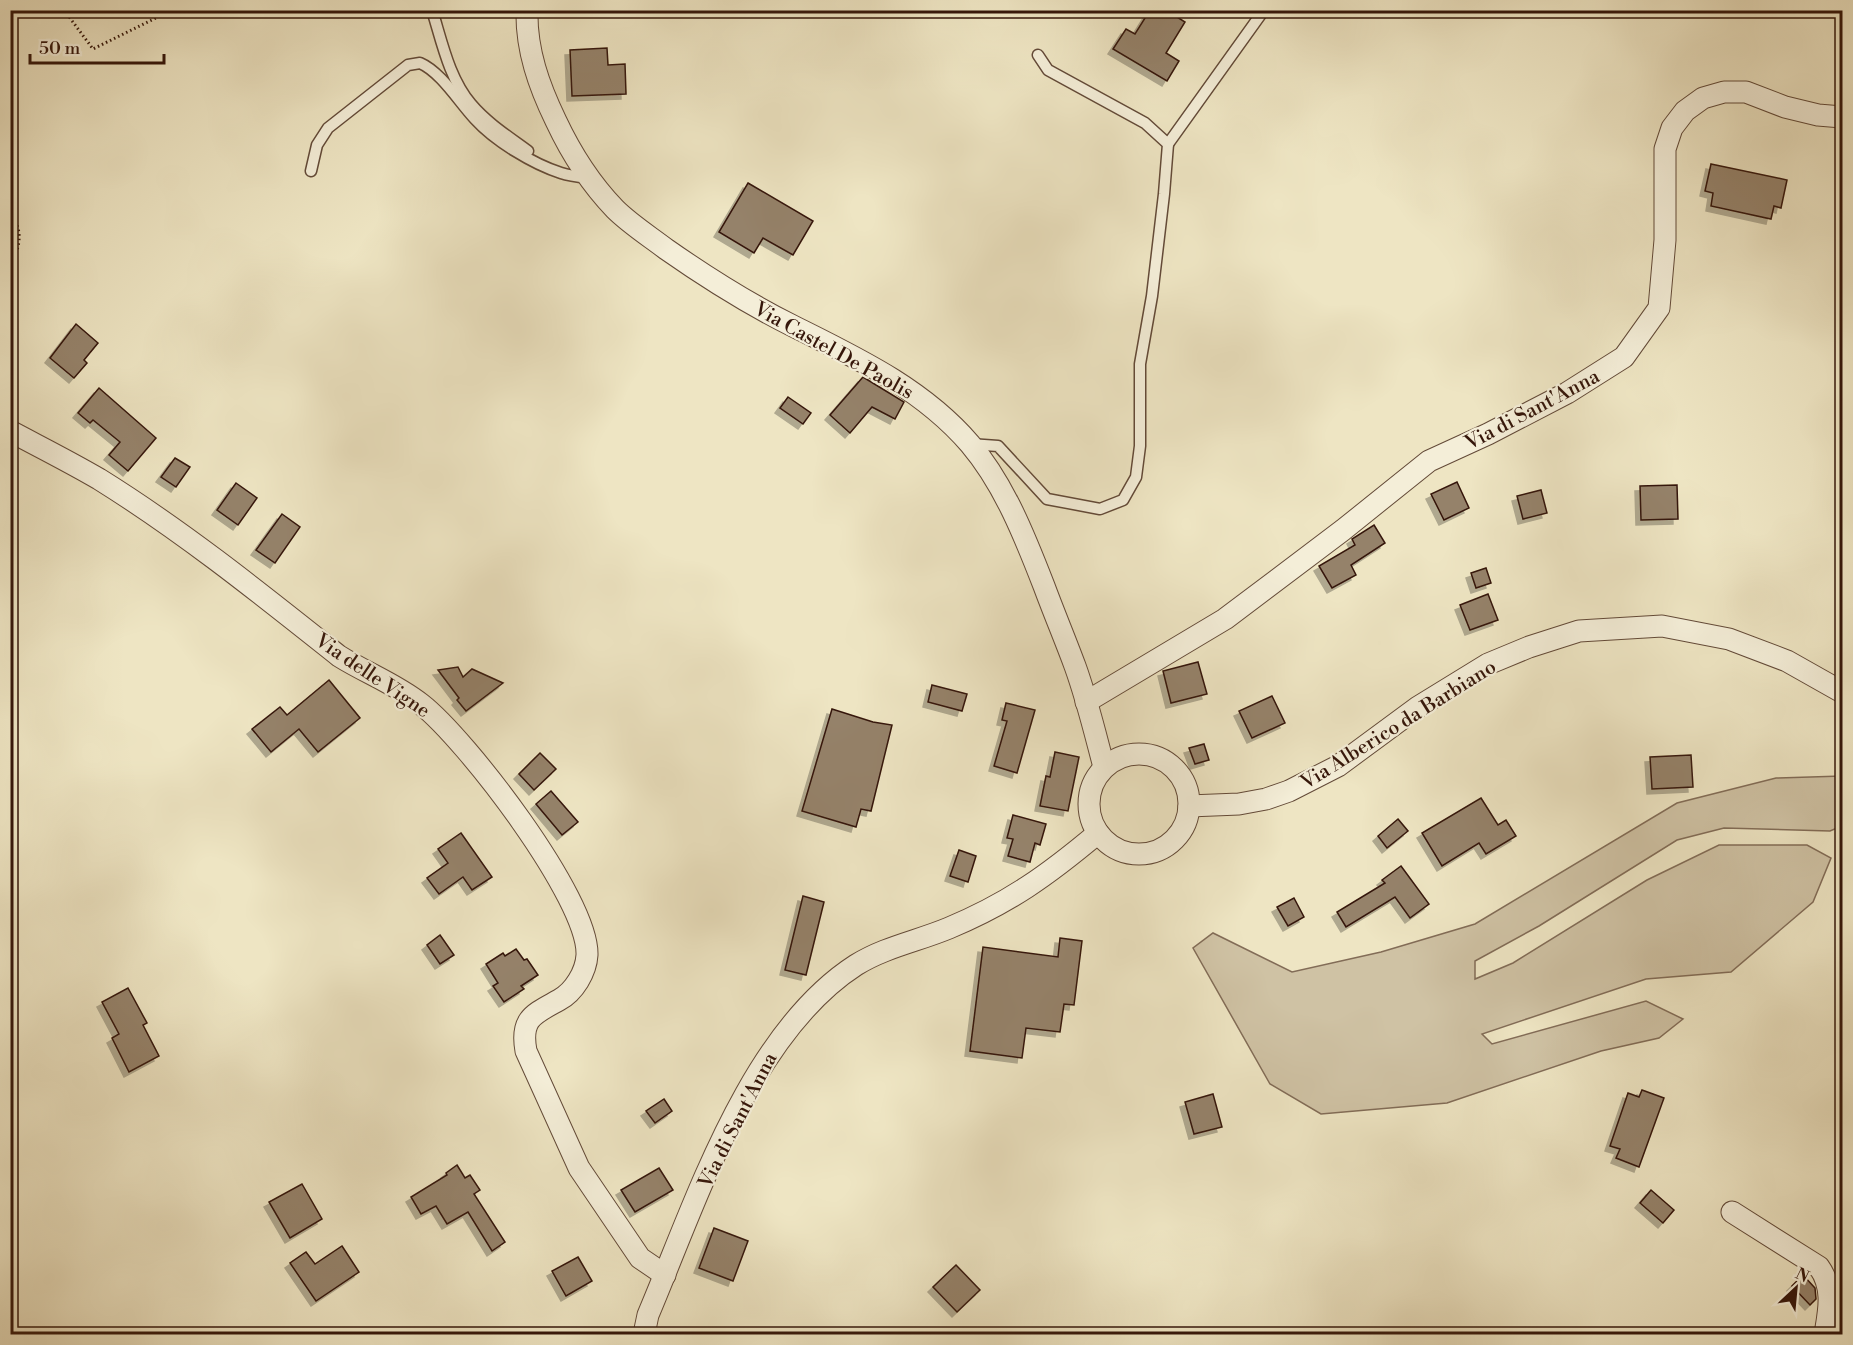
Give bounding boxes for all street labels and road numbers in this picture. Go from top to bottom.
street label: Via Castel De Paolis [748,297,918,406]
street label: Via di Sant'Anna [1460,364,1605,457]
street label: Via delle Vigne [309,628,435,724]
street label: Via Alberico da Barbiano [1296,655,1501,796]
street label: Via di Sant'Anna [693,1048,784,1194]

